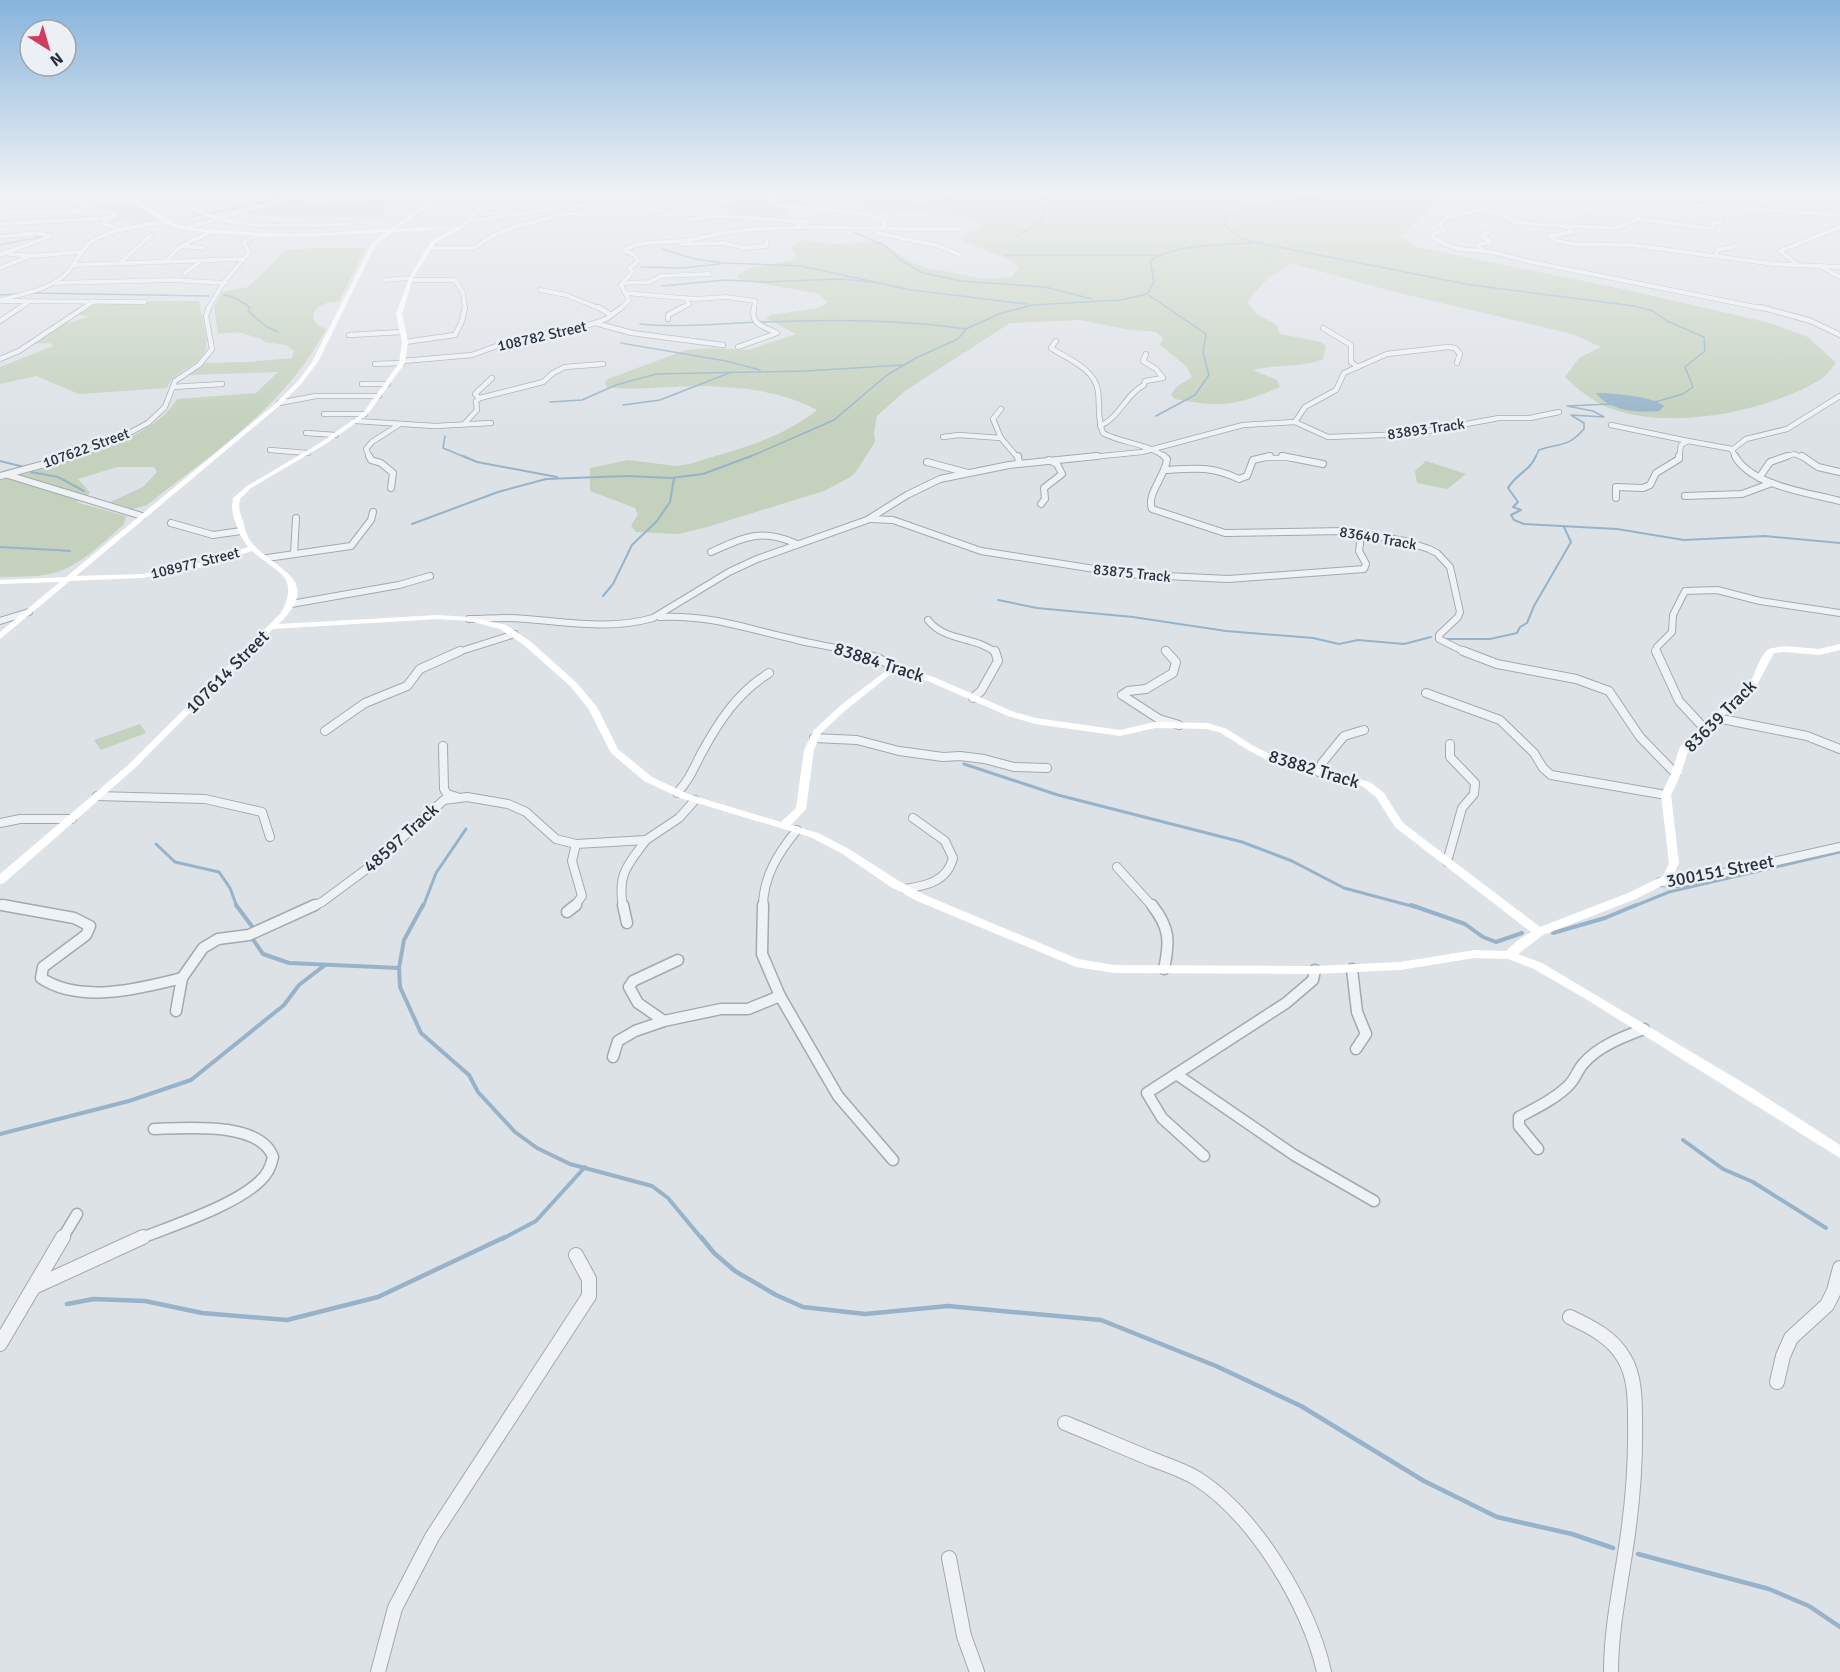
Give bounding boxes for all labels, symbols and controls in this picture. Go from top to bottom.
north arrow [18,18,78,78]
text: N [46,48,67,71]
street label: 108782 Street [496,317,588,355]
street label: 83893 Track [1386,415,1466,443]
street label: 107622 Street [40,424,132,472]
street label: 83640 Track [1338,522,1418,554]
street label: 108977 Street [149,543,241,583]
street label: 83875 Track [1092,560,1172,586]
street label: 107614 Street [181,626,273,718]
street label: 83884 Track [831,637,927,687]
street label: 83639 Track [1679,675,1761,757]
street label: 83882 Track [1266,745,1362,793]
street label: 48597 Track [359,799,443,877]
street label: 300151 Street [1664,850,1776,892]

